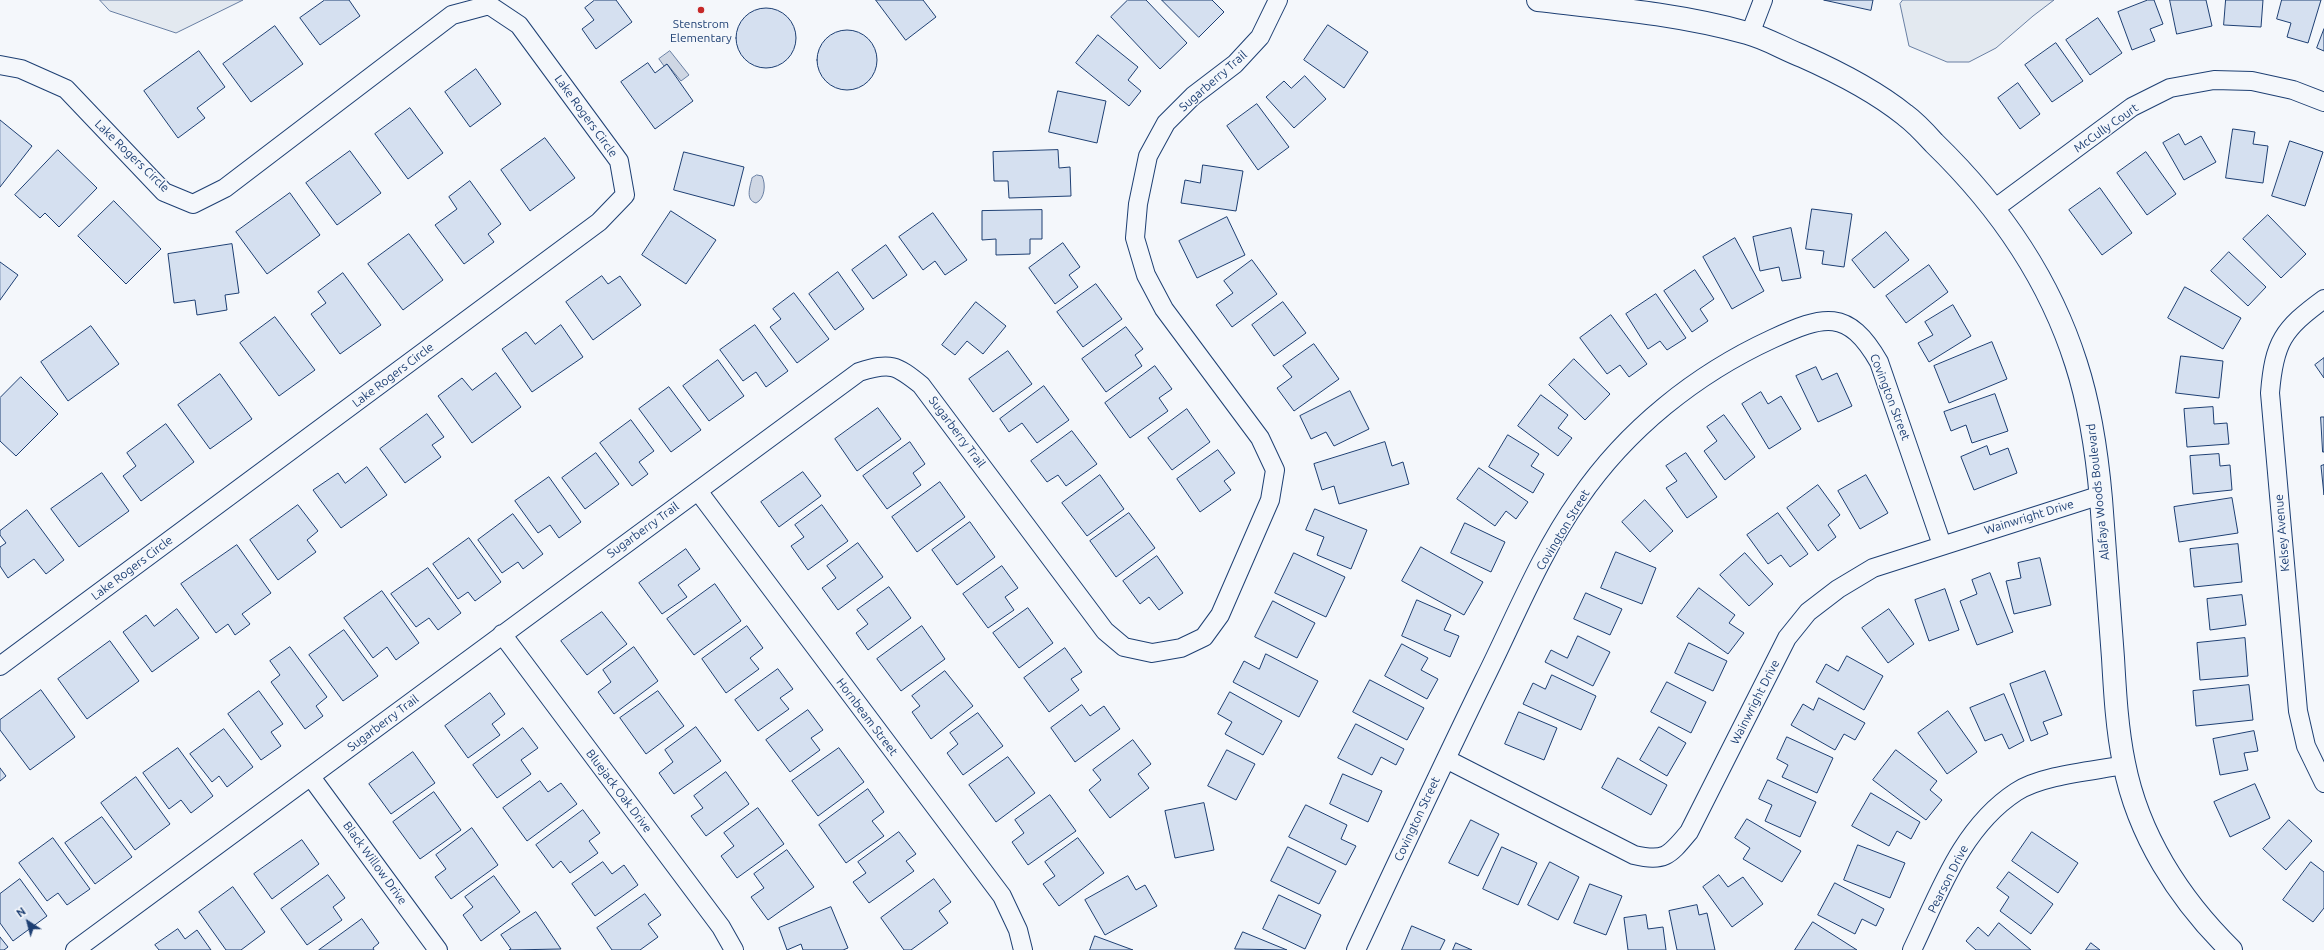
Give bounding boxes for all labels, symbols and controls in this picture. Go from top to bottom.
marker: Stenstrom Elementary [696,5,706,15]
place label: Stenstrom Elementary [670,17,732,45]
street label: Sugarberry Trail [1176,48,1250,114]
street label: Lake Rogers Circle [551,72,621,160]
street label: McCully Court [2071,100,2141,156]
street label: Lake Rogers Circle [92,117,172,195]
street label: Lake Rogers Circle [349,340,437,410]
street label: Covington Street [1867,352,1913,442]
street label: Sugarberry Trail [926,394,988,470]
street label: Alafaya Woods Boulevard [2084,423,2112,561]
street label: Covington Street [1533,487,1593,573]
street label: Kelsey Avenue [2271,494,2293,572]
street label: Wainwright Drive [1982,496,2076,538]
street label: Sugarberry Trail [604,499,682,561]
street label: Lake Rogers Circle [88,533,176,603]
street label: Wainwright Drive [1727,657,1783,747]
street label: Hornbeam Street [833,675,901,759]
street label: Sugarberry Trail [345,692,421,754]
street label: Bluejack Oak Drive [583,747,655,835]
street label: Covington Street [1391,774,1443,864]
street label: Black Willow Drive [340,819,410,907]
street label: Pearson Drive [1925,843,1971,915]
north arrow [8,902,48,942]
text: N [14,905,28,920]

